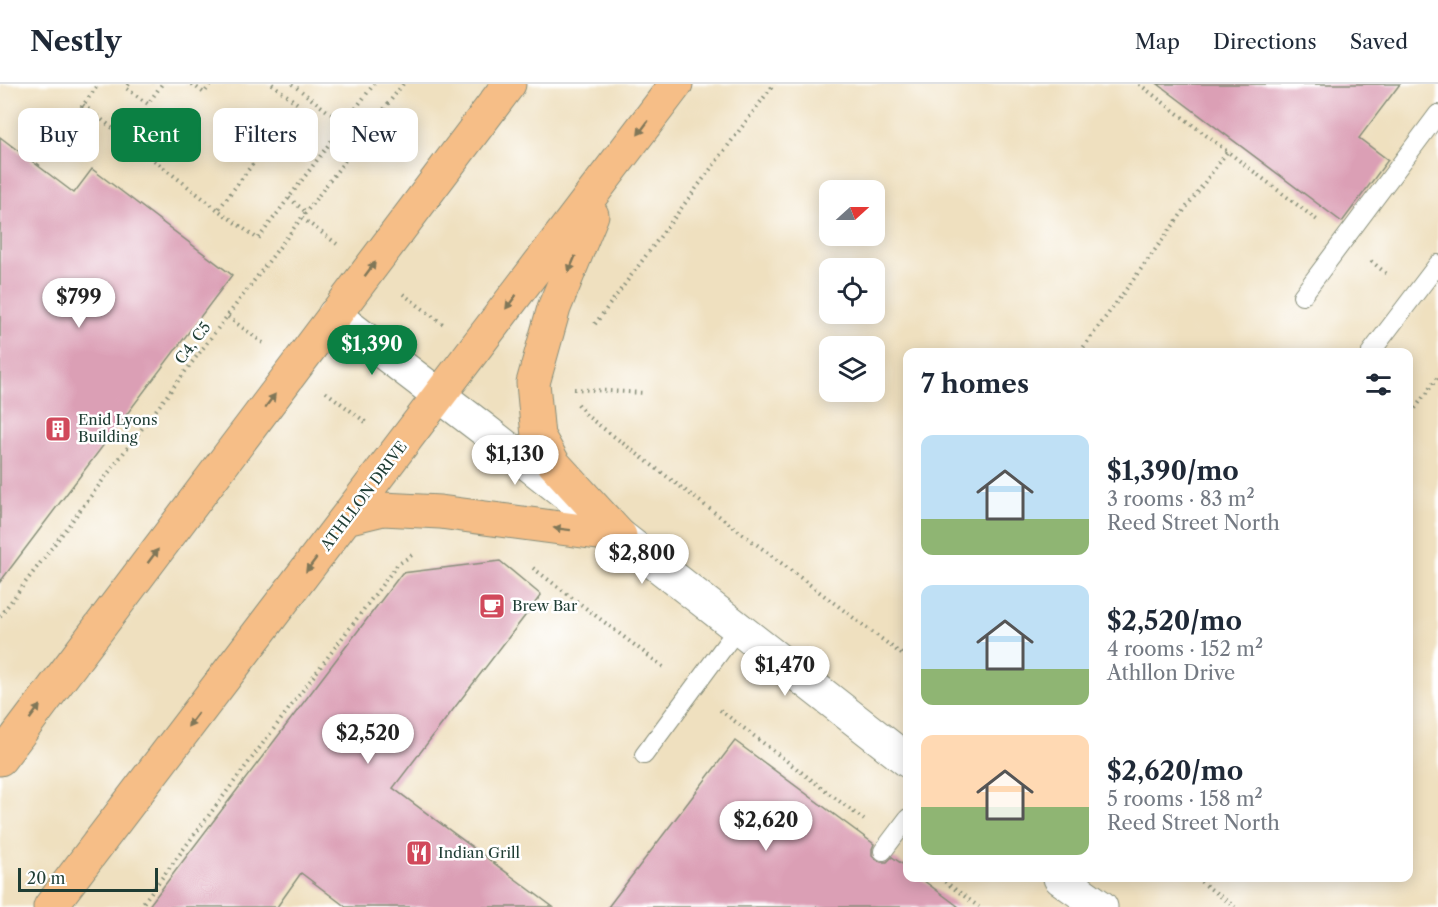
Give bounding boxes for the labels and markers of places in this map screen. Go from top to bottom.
pin: $799 [43,278,115,329]
pin: $1,390 [323,325,421,376]
place label: Enid Lyons Building [78,410,158,446]
building icon: Enid Lyons Building [43,414,73,444]
pin: $1,130 [466,435,564,486]
pin: $2,800 [593,534,691,585]
cafe icon: Brew Bar [477,591,507,621]
place label: Brew Bar [512,596,578,615]
pin: $1,470 [736,646,834,697]
pin: $2,520 [319,714,417,765]
pin: $2,620 [717,801,815,852]
restaurant icon: Indian Grill [404,838,434,868]
place label: Indian Grill [438,843,520,862]

